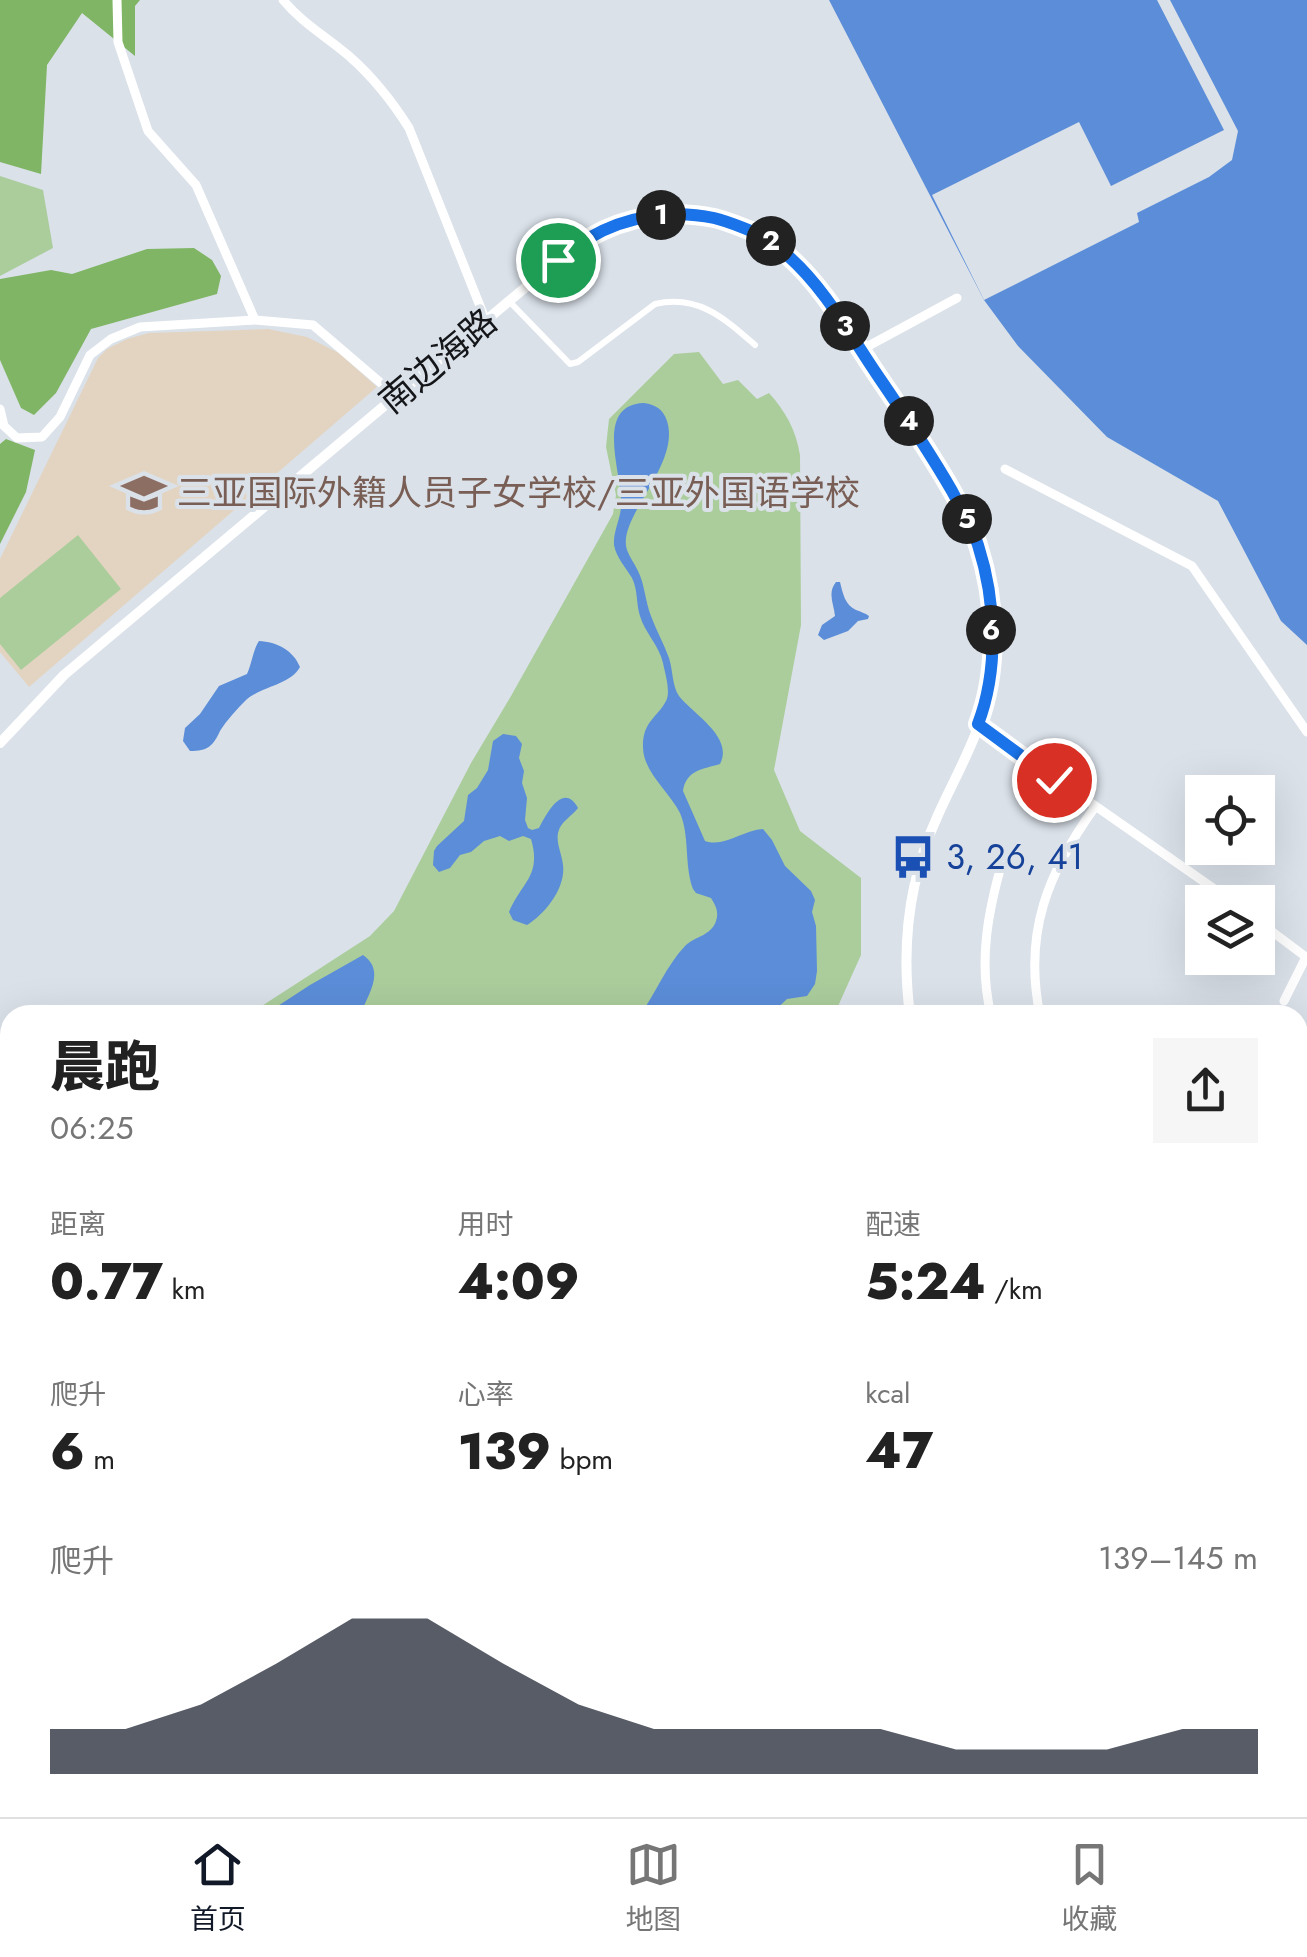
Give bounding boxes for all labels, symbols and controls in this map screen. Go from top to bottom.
pin: 1 [636,190,686,240]
text: 1 [654,194,668,235]
pin: 2 [746,216,796,266]
pin [516,218,601,303]
text: 2 [762,220,780,261]
icon: arrive [531,233,586,288]
street label: 南边海路 [368,297,508,425]
pin: 3 [820,301,870,351]
text: 3 [836,305,854,346]
pin: 4 [884,396,934,446]
text: 4 [899,400,919,441]
place label: 三亚国际外籍人员子女学校/三亚外国语学校 [177,468,860,518]
school or university icon: 三亚国际外籍人员子女学校/三亚外国语学校 [120,469,168,517]
pin: 5 [942,494,992,544]
text: 5 [958,498,976,539]
pin: 6 [966,605,1016,655]
text: 6 [982,609,1000,650]
pin [1012,738,1097,823]
icon: check [1027,753,1082,808]
map controls [1185,775,1275,975]
button: locate [1185,775,1275,865]
place label: 3, 26, 41 [946,832,1083,882]
bus stop icon: 3, 26, 41 [889,833,937,881]
button: layers [1185,885,1275,975]
text: 晨跑 [50,1027,160,1107]
button: share [1153,1038,1258,1143]
text: 06:25 [50,1105,134,1151]
text: 距离 [50,1204,106,1245]
text: 用时 [458,1204,514,1245]
text: 配速 [865,1204,921,1245]
text: 0.77 [50,1245,163,1318]
text: 4:09 [458,1245,580,1318]
text: 5:24 [865,1245,986,1318]
text: km [163,1269,206,1310]
text: /km [986,1269,1043,1310]
text: kcal [865,1373,911,1414]
text: 爬升 [50,1374,106,1415]
text: 心率 [458,1374,514,1415]
text: 47 [865,1414,933,1487]
text: 6 [50,1415,85,1488]
text: 139 [458,1415,551,1488]
text: m [85,1439,115,1480]
text: bpm [551,1439,613,1480]
text: 139–145 m [1098,1535,1258,1581]
text: 爬升 [50,1538,114,1584]
tab: 首页 [190,1837,246,1940]
tab: 地图 [625,1837,681,1940]
tab: 收藏 [1061,1837,1117,1940]

